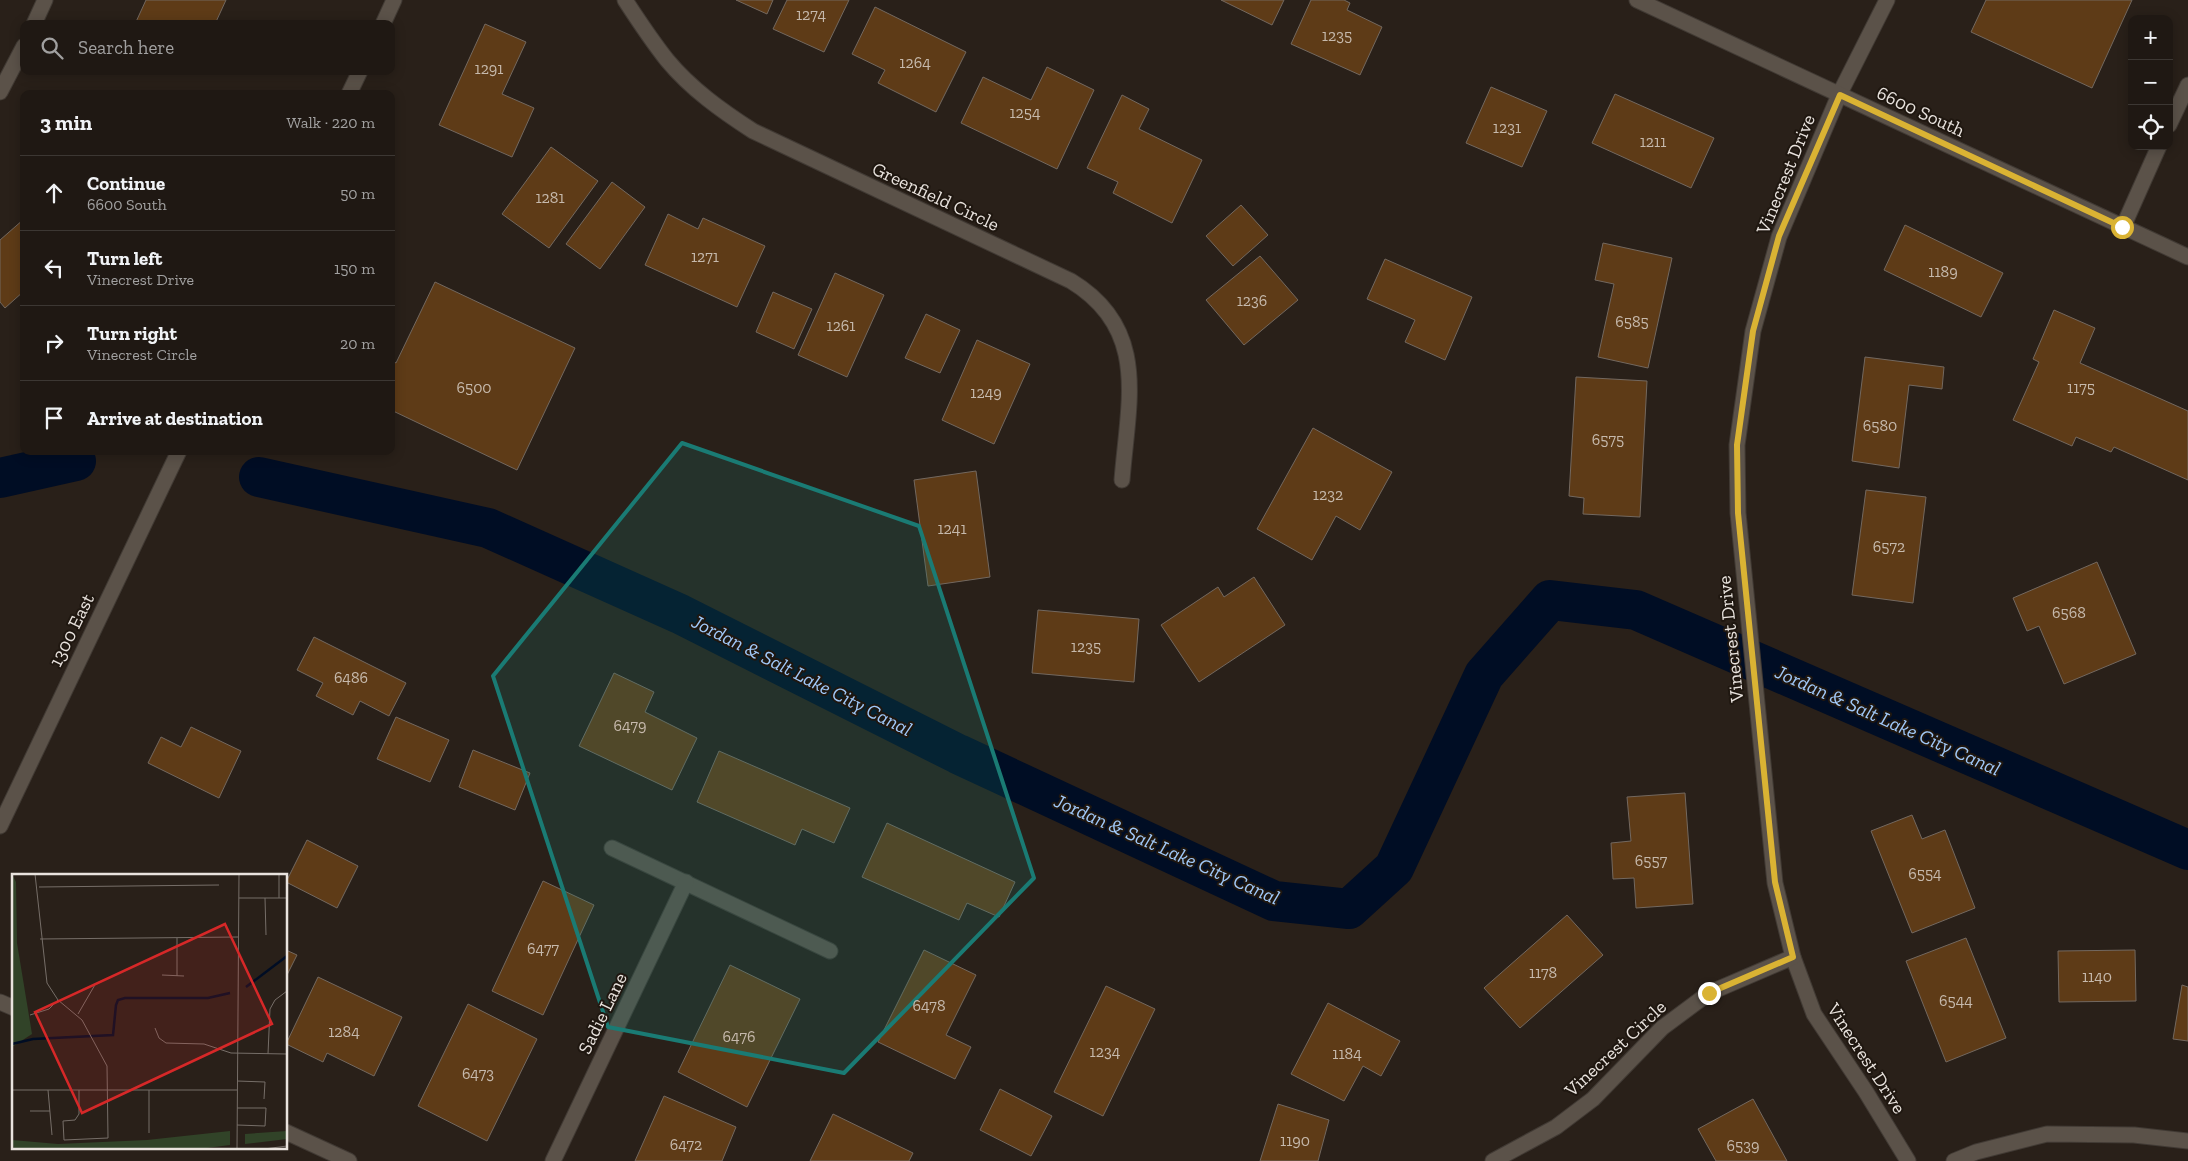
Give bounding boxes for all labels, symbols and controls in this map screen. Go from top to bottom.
house number: 1274 [796,5,826,24]
map controls [2128,15,2173,150]
button: + [2128,15,2173,60]
search box [20,20,395,75]
house number: 1235 [1322,26,1352,45]
icon: search [38,34,66,62]
text: Search here [78,36,174,59]
house number: 1264 [899,53,931,72]
house number: 1291 [474,59,504,78]
button: − [2128,60,2173,105]
street label: 6600 South [1873,81,1969,142]
house number: 1254 [1009,103,1041,122]
button: locate [2128,105,2173,150]
text: 3 min [40,110,92,135]
street label: Vinecrest Drive [1751,111,1820,238]
text: Walk · 220 m [287,113,375,132]
house number: 1231 [1493,118,1521,137]
house number: 1211 [1640,132,1666,151]
street label: Greenfield Circle [869,157,1003,236]
text: Continue [87,172,165,195]
icon: ahead [40,179,68,207]
text: 50 m [340,184,375,203]
house number: 1281 [535,188,565,207]
text: 6600 South [87,195,167,214]
route start [2111,216,2134,239]
text: Turn left [87,247,162,270]
house number: 1271 [691,247,719,266]
icon: left [40,254,68,282]
text: 150 m [334,259,375,278]
house number: 1189 [1928,262,1958,281]
text: Vinecrest Drive [87,270,194,289]
house number: 1236 [1237,291,1267,310]
house number: 6585 [1615,312,1649,331]
house number: 1261 [826,316,856,335]
text: Turn right [87,322,177,345]
icon: right [40,329,68,357]
text: 20 m [340,334,375,353]
text: Vinecrest Circle [87,345,197,364]
house number: 6500 [456,378,492,397]
house number: 1175 [2067,378,2095,397]
house number: 1249 [970,383,1002,402]
icon: arrive [40,404,68,432]
text: Arrive at destination [87,407,263,430]
house number: 6580 [1863,416,1897,435]
house number: 6575 [1592,430,1624,449]
house number: 1232 [1313,485,1343,504]
house number: 1241 [937,519,967,538]
house number: 6572 [1873,537,1905,556]
street label: Vinecrest Drive [1712,574,1749,704]
street label: 1300 East [44,590,99,671]
house number: 6568 [2052,603,2086,622]
water label: Jordan & Salt Lake City Canal [687,608,916,741]
house number: 1235 [1071,637,1101,656]
water label: Jordan & Salt Lake City Canal [1771,659,2004,781]
house number: 6486 [334,668,368,687]
house number: 6479 [614,716,646,735]
water label: Jordan & Salt Lake City Canal [1050,788,1283,910]
house number: 6557 [1635,851,1668,870]
house number: 6554 [1908,864,1942,883]
inset map [12,874,288,1148]
house number: 6477 [527,939,559,958]
house number: 1178 [1529,963,1557,982]
house number: 1140 [2082,967,2112,986]
street label: Sadie Lane [573,969,632,1058]
route end [1698,982,1721,1005]
house number: 6544 [1939,991,1973,1010]
street label: Vinecrest Circle [1559,995,1671,1102]
house number: 6478 [912,996,946,1015]
street label: Vinecrest Drive [1822,998,1911,1118]
house number: 1284 [328,1022,360,1041]
house number: 6476 [723,1027,755,1046]
house number: 1234 [1090,1042,1121,1061]
house number: 1184 [1332,1044,1362,1063]
house number: 6473 [462,1064,494,1083]
house number: 1190 [1280,1131,1310,1150]
house number: 6472 [670,1135,702,1154]
house number: 6539 [1726,1136,1760,1155]

